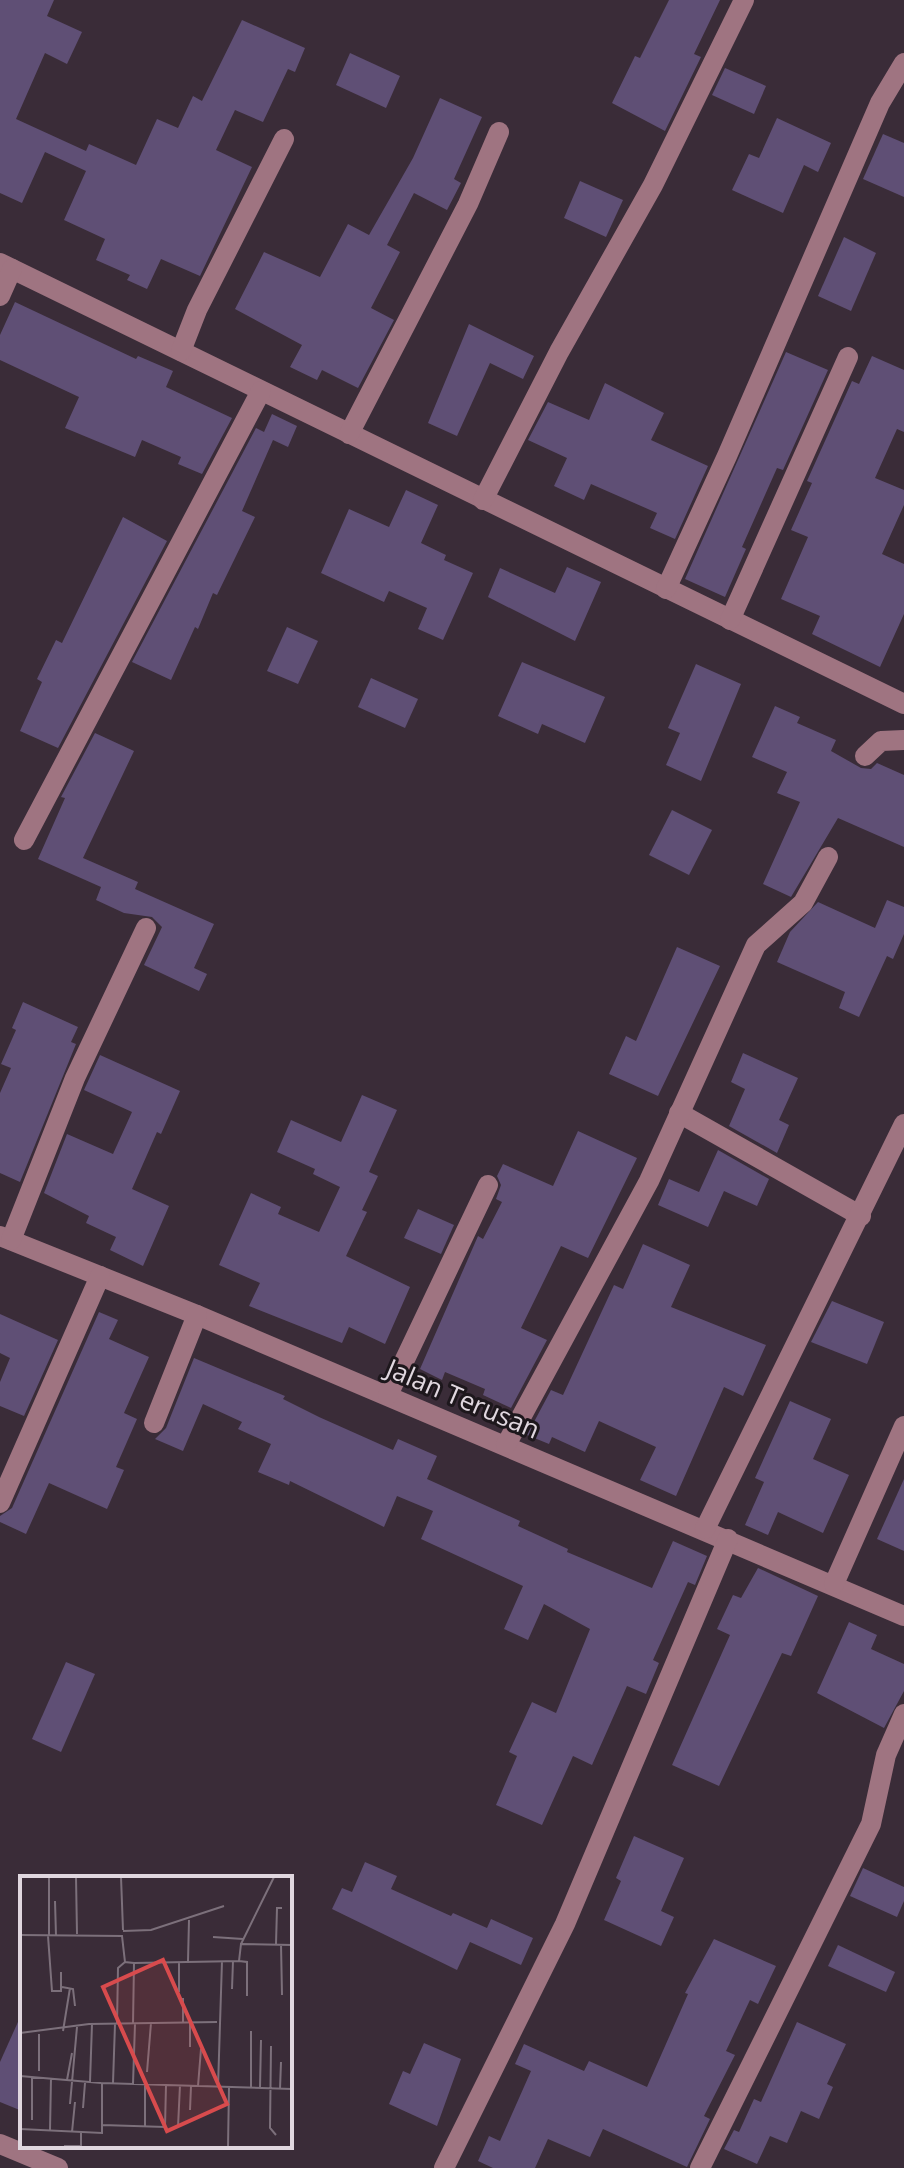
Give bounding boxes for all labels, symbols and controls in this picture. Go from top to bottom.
street label: Jalan Terusan [378,1348,546,1447]
inset map [20,1876,292,2148]

